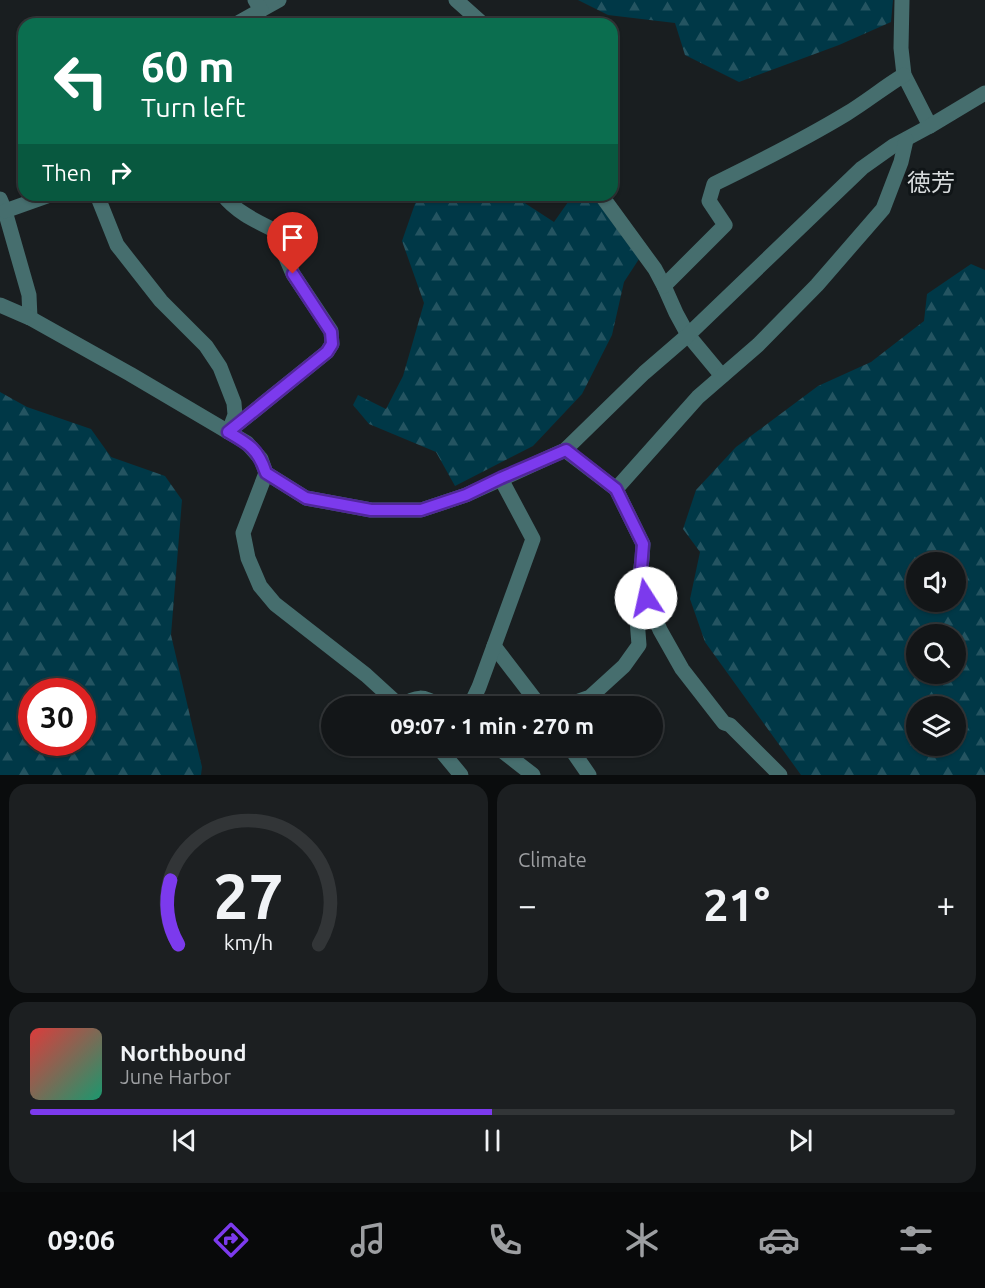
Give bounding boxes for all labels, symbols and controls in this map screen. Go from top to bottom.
icon: left [42,42,120,120]
text: 60 m [141,43,235,90]
text: Turn left [141,92,245,122]
icon: right [104,156,137,189]
text: Then [42,160,92,185]
district label: 徳芳 [907,169,955,196]
pin [267,212,318,274]
icon: arrive [276,221,309,254]
map controls [906,552,966,756]
button: sound [906,552,966,612]
position arrow [614,566,678,630]
button: search [906,624,966,684]
speed limit sign: 30 [18,678,96,756]
button: layers [906,696,966,756]
text: 09:07 · 1 min · 270 m [390,713,594,738]
text: Climate [518,848,587,871]
text: 27 [213,861,284,931]
text: 21° [703,879,770,930]
text: − [518,886,537,923]
text: + [936,886,955,923]
text: km/h [224,931,273,955]
text: Northbound [120,1040,246,1065]
text: June Harbor [120,1065,231,1088]
icon: previous [168,1124,201,1157]
icon: pause [476,1124,509,1157]
icon: next [784,1124,817,1157]
icon: directions [210,1219,252,1261]
icon: music [347,1219,389,1261]
icon: phone [484,1219,526,1261]
icon: climate [621,1219,663,1261]
icon: car [758,1219,800,1261]
icon: filters [895,1219,937,1261]
text: 09:06 [48,1225,115,1255]

